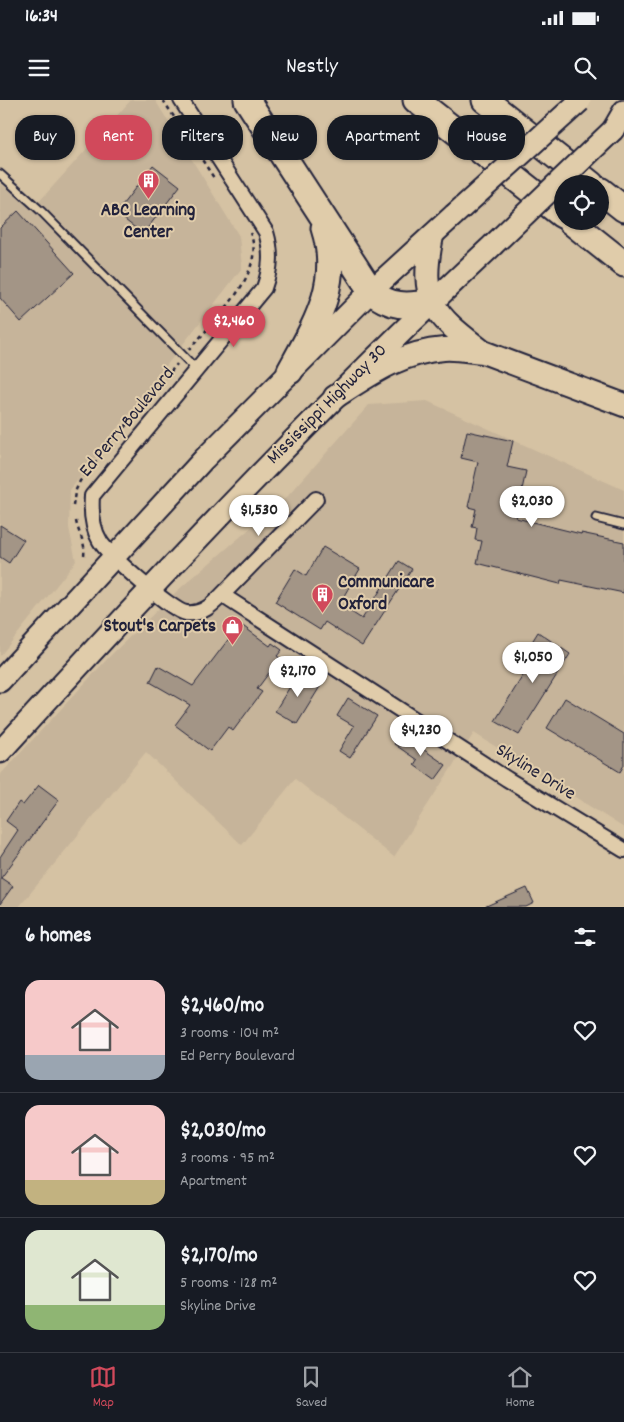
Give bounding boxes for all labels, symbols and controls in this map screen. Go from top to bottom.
text: 16:34 [25,4,58,31]
text: Nestly [286,52,338,83]
icon: menu [25,54,53,82]
icon: search [571,54,599,82]
chip: Buy [15,115,75,160]
chip: Rent [85,115,152,160]
chip: Filters [162,115,243,160]
chip: New [253,115,317,160]
chip: Apartment [327,115,438,160]
chip: House [448,115,525,160]
building icon: ABC Learning Center [136,168,160,199]
map controls [554,175,609,230]
button: locate [554,175,609,230]
place label: ABC Learning Center [101,198,195,247]
pin: $2,460 [193,306,275,348]
text: $2,460 [213,310,255,333]
street label: Mississippi Highway 30 [261,338,395,472]
street label: Ed Perry Boulevard [74,362,182,484]
pin: $2,030 [491,486,573,528]
text: $2,030 [511,490,553,513]
pin: $1,530 [218,494,300,537]
text: $1,530 [240,499,278,522]
place label: Communicare Oxford [338,570,434,619]
building icon: Communicare Oxford [310,582,334,613]
place label: Stout's Carpets [103,614,216,641]
shop icon: Stout's Carpets [220,615,244,646]
pin: $1,050 [492,642,574,684]
text: $1,050 [513,646,553,669]
pin: $2,170 [257,656,339,698]
text: $2,170 [280,660,316,683]
pin: $4,230 [380,714,462,757]
text: $4,230 [401,719,441,742]
street label: Skyline Drive [490,738,580,808]
text: 6 homes [25,922,92,952]
icon: filters [571,923,599,951]
text: $2,460/mo [180,992,264,1022]
icon: home [65,1000,125,1060]
icon: heart [571,1016,599,1044]
text: 3 rooms · 104 m² [180,1022,279,1045]
text: Ed Perry Boulevard [180,1045,295,1068]
text: $2,030/mo [180,1117,266,1147]
icon: home [65,1125,125,1185]
icon: heart [571,1141,599,1169]
text: 3 rooms · 95 m² [180,1147,275,1170]
text: Apartment [180,1170,247,1193]
text: $2,170/mo [180,1242,258,1272]
icon: home [65,1250,125,1310]
icon: heart [571,1266,599,1294]
text: 5 rooms · 128 m² [180,1272,277,1295]
text: Skyline Drive [180,1295,256,1318]
tab: Map [89,1363,117,1413]
tab: Saved [296,1363,327,1413]
tab: Home [506,1363,535,1413]

